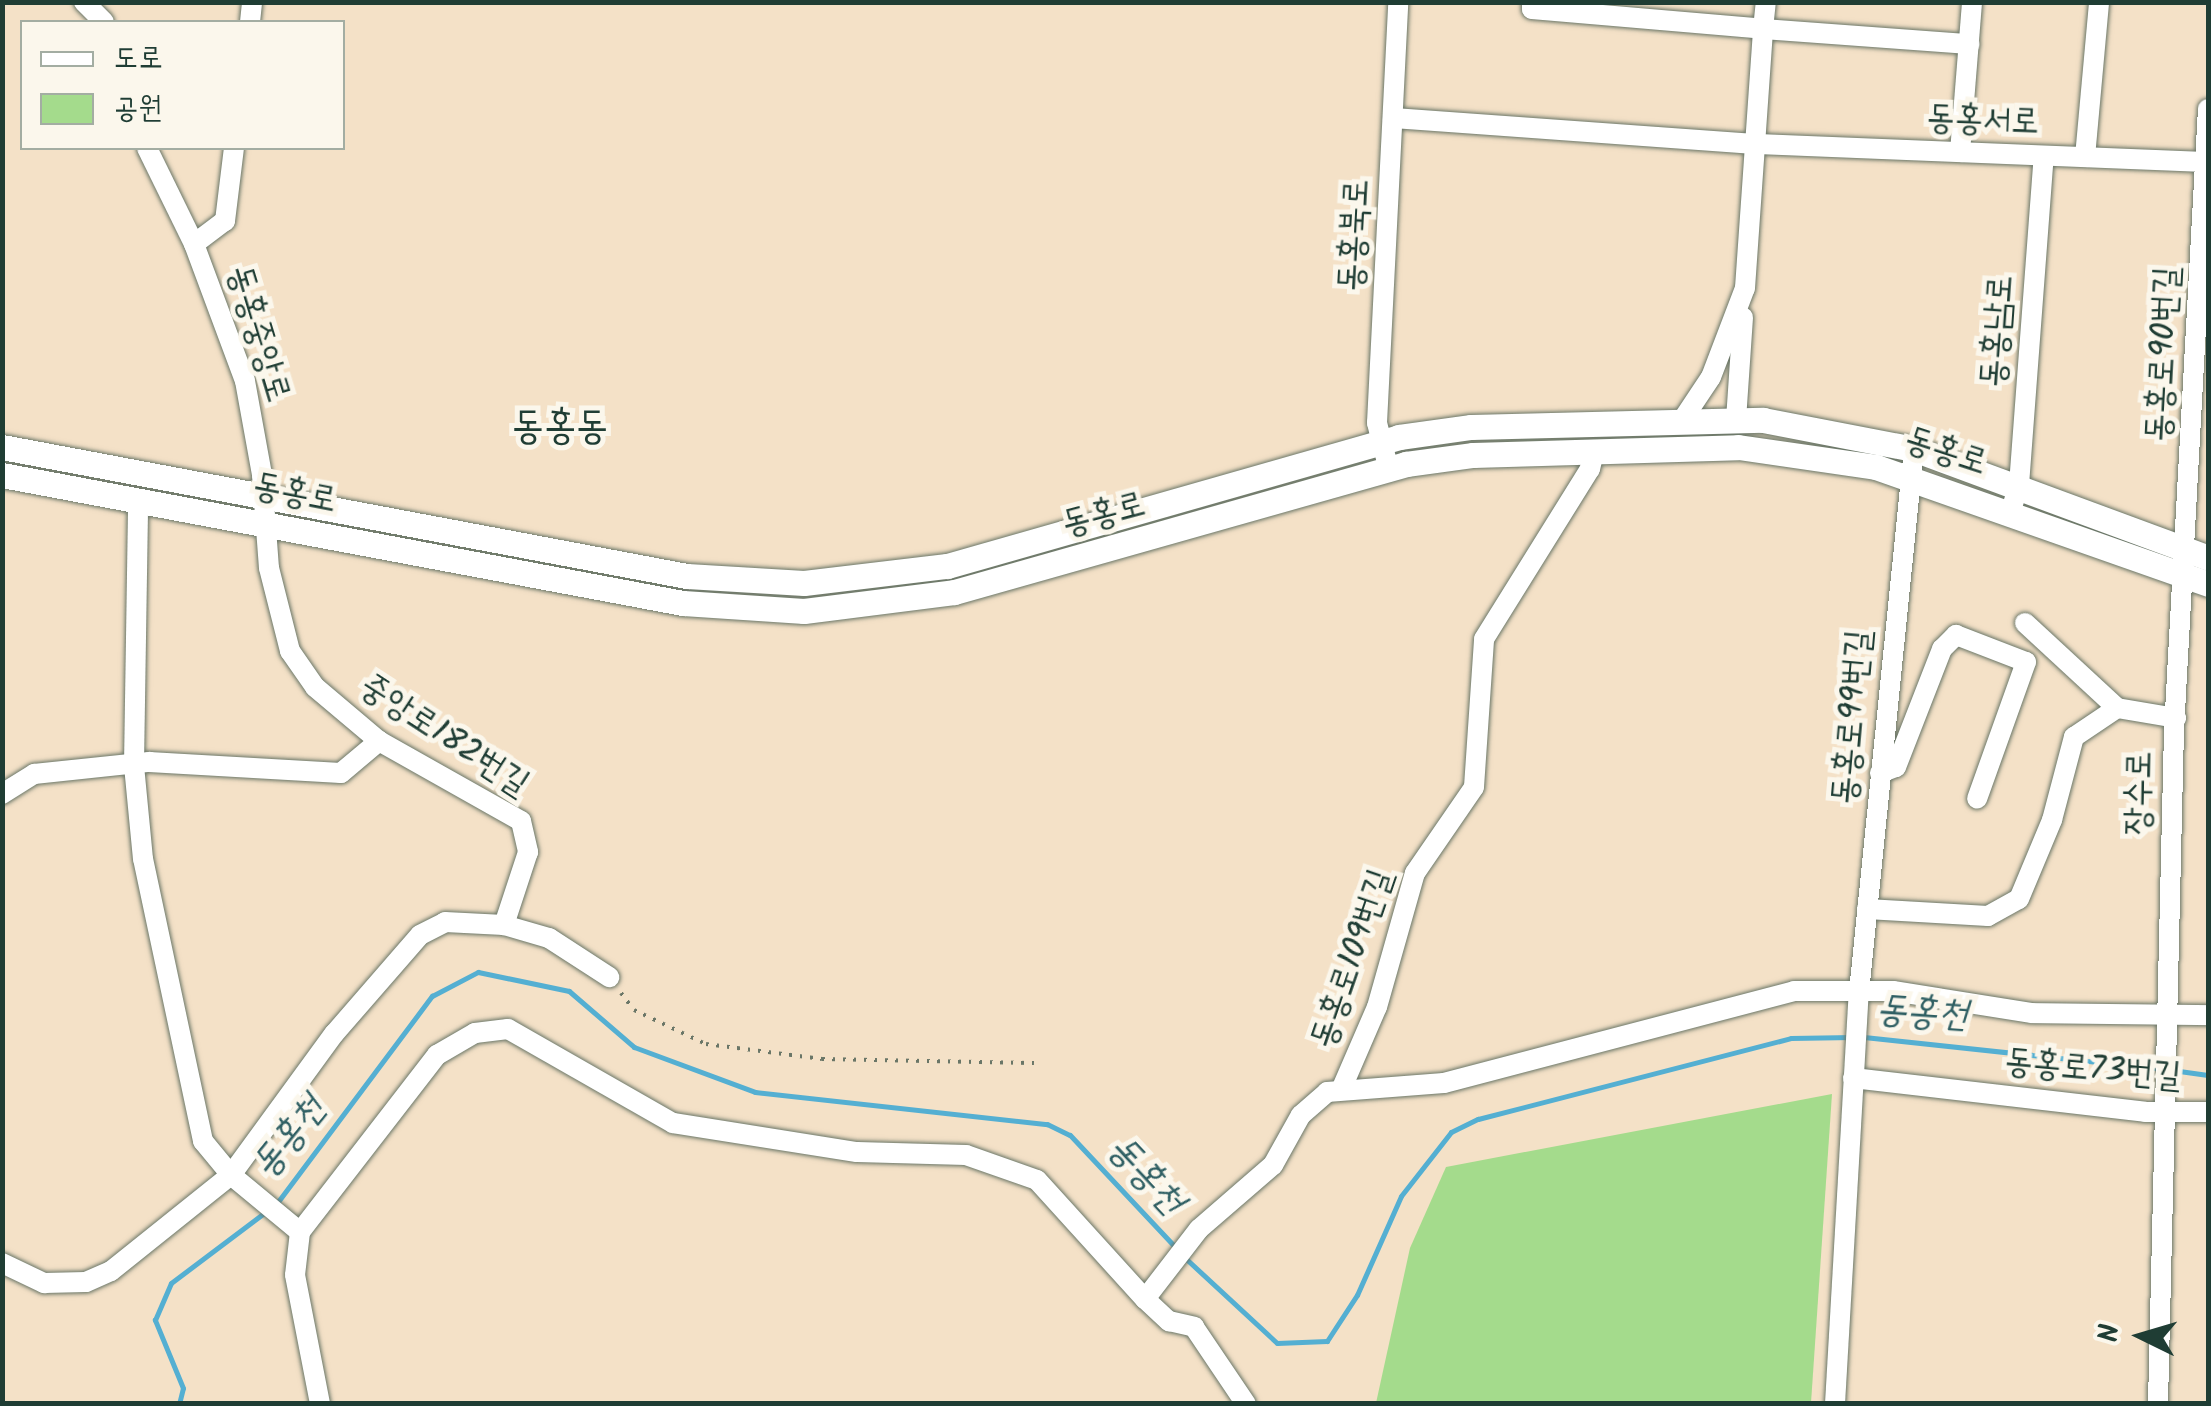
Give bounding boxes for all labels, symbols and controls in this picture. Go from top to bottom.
legend [20,20,345,150]
text: 도로 [114,35,162,83]
text: 공원 [114,85,162,133]
street label: 동홍서로 [1926,98,2040,144]
street label: 동홍북로 [1331,178,1379,292]
street label: 동홍중앙로 [217,261,299,407]
street label: 동홍로90번길 [2138,265,2190,443]
street label: 동홍남로 [1973,273,2023,389]
district label: 동홍동 [512,403,608,451]
street label: 동홍로 [1899,419,1993,485]
street label: 동홍로 [250,465,340,523]
street label: 동홍로 [1058,484,1150,546]
street label: 동홍로99번길 [1824,628,1882,806]
street label: 중앙로182번길 [352,666,536,806]
street label: 장수로 [2118,750,2162,836]
street label: 동홍로109번길 [1303,864,1403,1054]
water label: 동홍천 [1875,988,1969,1040]
street label: 동홍로73번길 [2003,1041,2183,1099]
water label: 동홍천 [243,1088,337,1188]
water label: 동홍천 [1097,1127,1193,1225]
north arrow [2091,1286,2191,1386]
text: N [2087,1323,2134,1344]

